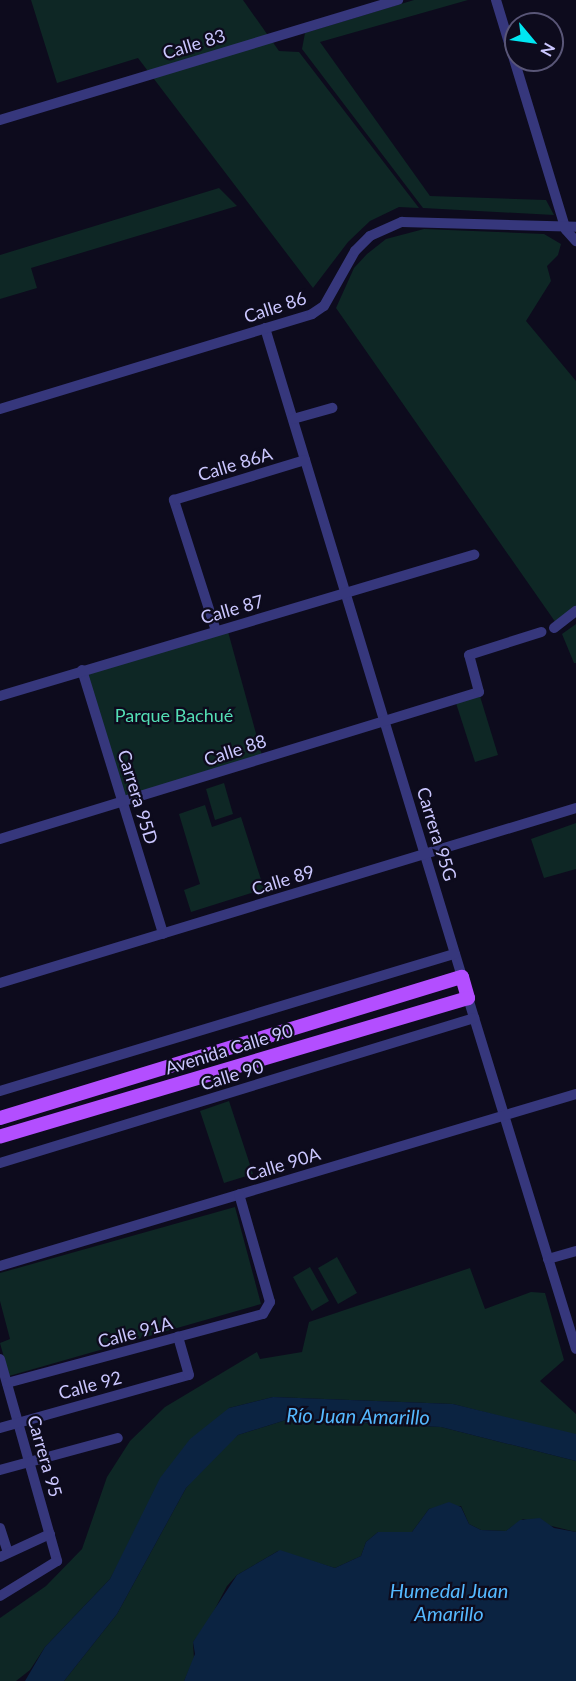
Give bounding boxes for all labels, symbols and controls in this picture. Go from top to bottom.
north arrow [504,12,564,72]
street label: Calle 83 [160,24,228,64]
text: N [537,40,560,60]
street label: Calle 86 [241,287,309,327]
street label: Calle 86A [195,442,275,486]
street label: Calle 87 [198,590,266,628]
park label: Parque Bachué [115,704,233,726]
street label: Calle 88 [201,730,269,770]
street label: Carrera 95D [113,747,163,847]
street label: Carrera 95G [412,784,462,884]
street label: Calle 89 [249,860,317,900]
street label: Avenida Calle 90 [163,1019,295,1079]
street label: Calle 90 [198,1055,266,1095]
street label: Calle 90A [243,1142,323,1186]
street label: Calle 91A [95,1312,175,1352]
street label: Calle 92 [56,1366,124,1404]
water label: Río Juan Amarillo [286,1403,430,1429]
street label: Carrera 95 [23,1413,67,1499]
water label: Humedal Juan Amarillo [389,1579,509,1626]

